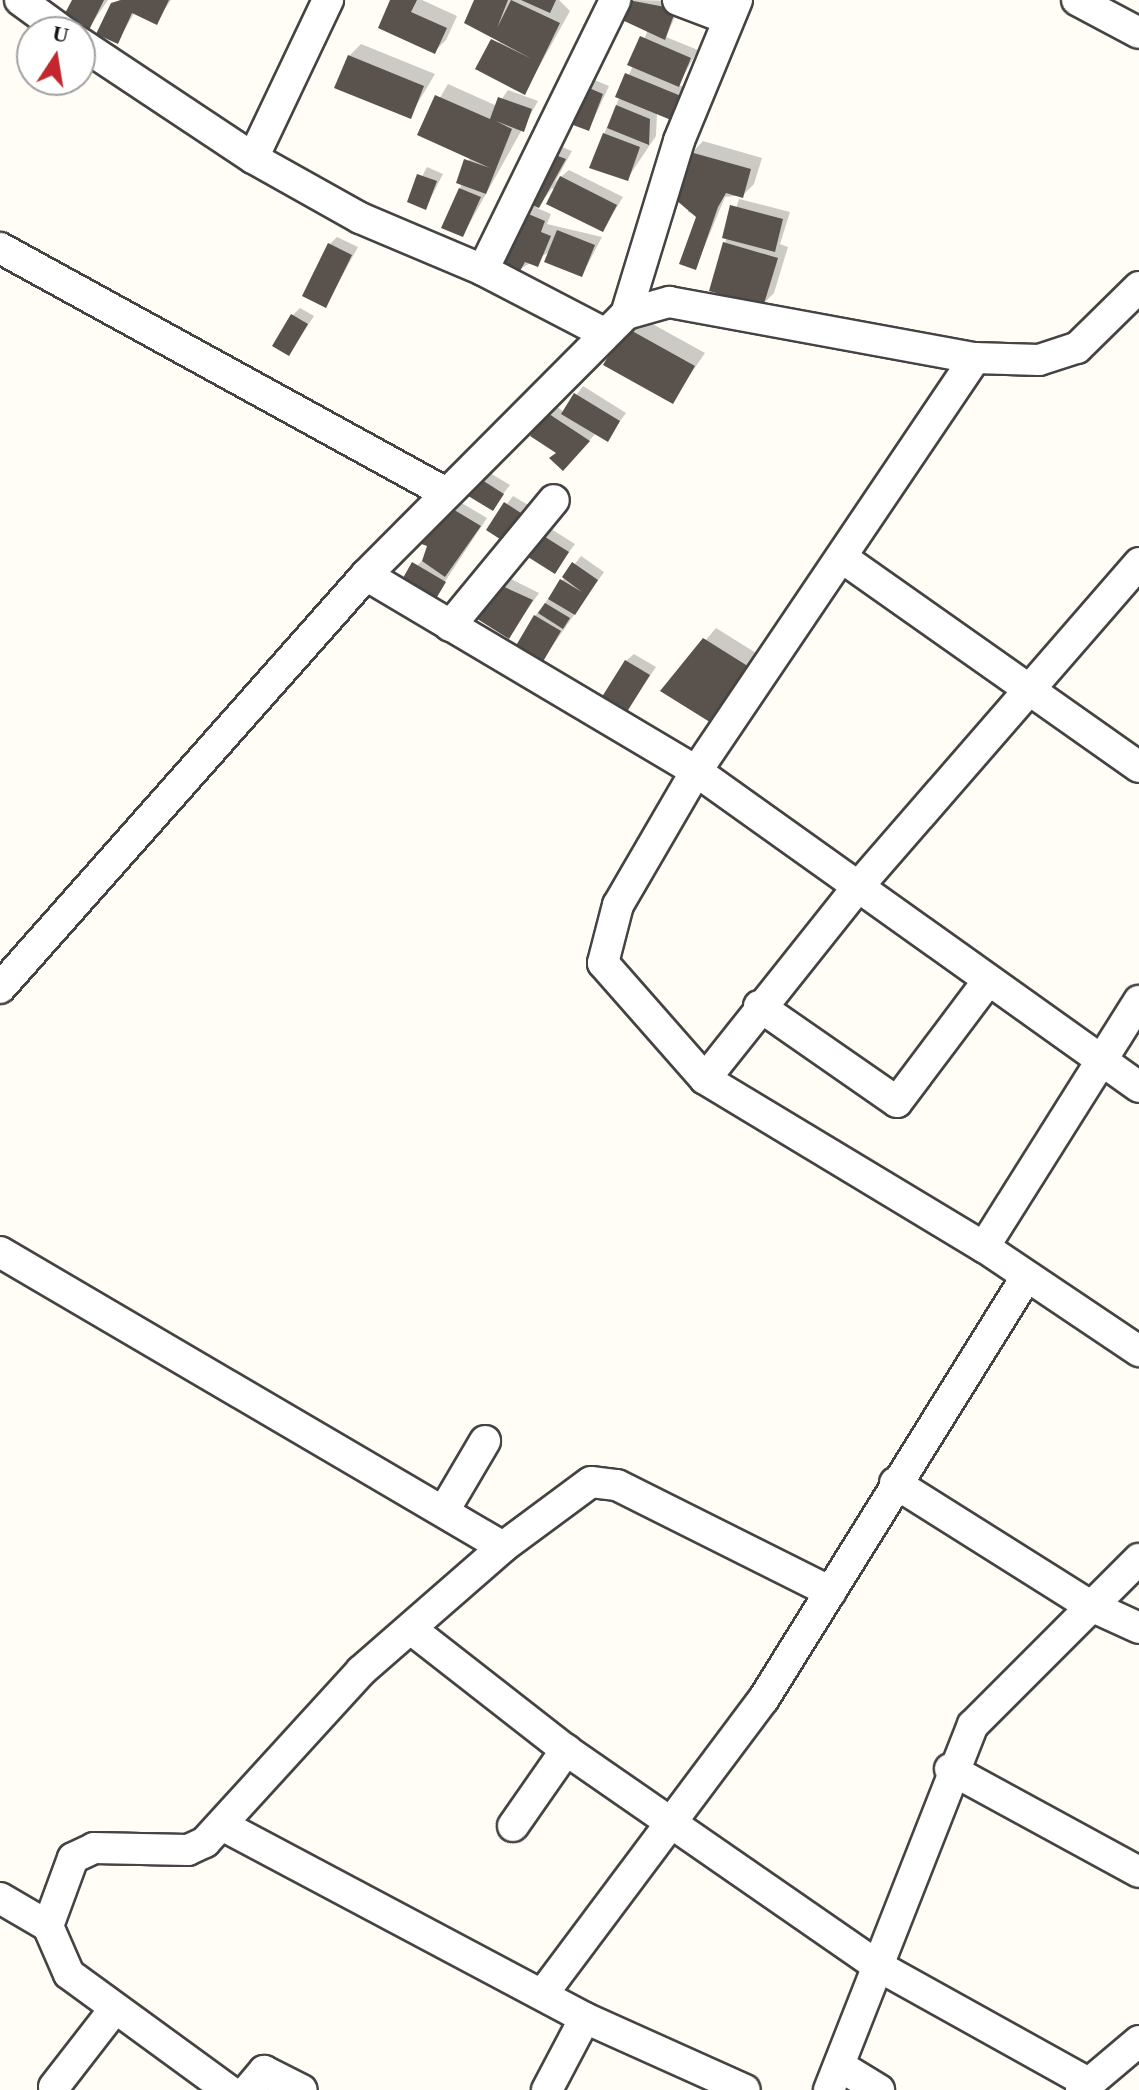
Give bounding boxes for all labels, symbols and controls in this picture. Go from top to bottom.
north arrow [16,16,96,96]
text: U [50,20,71,48]

